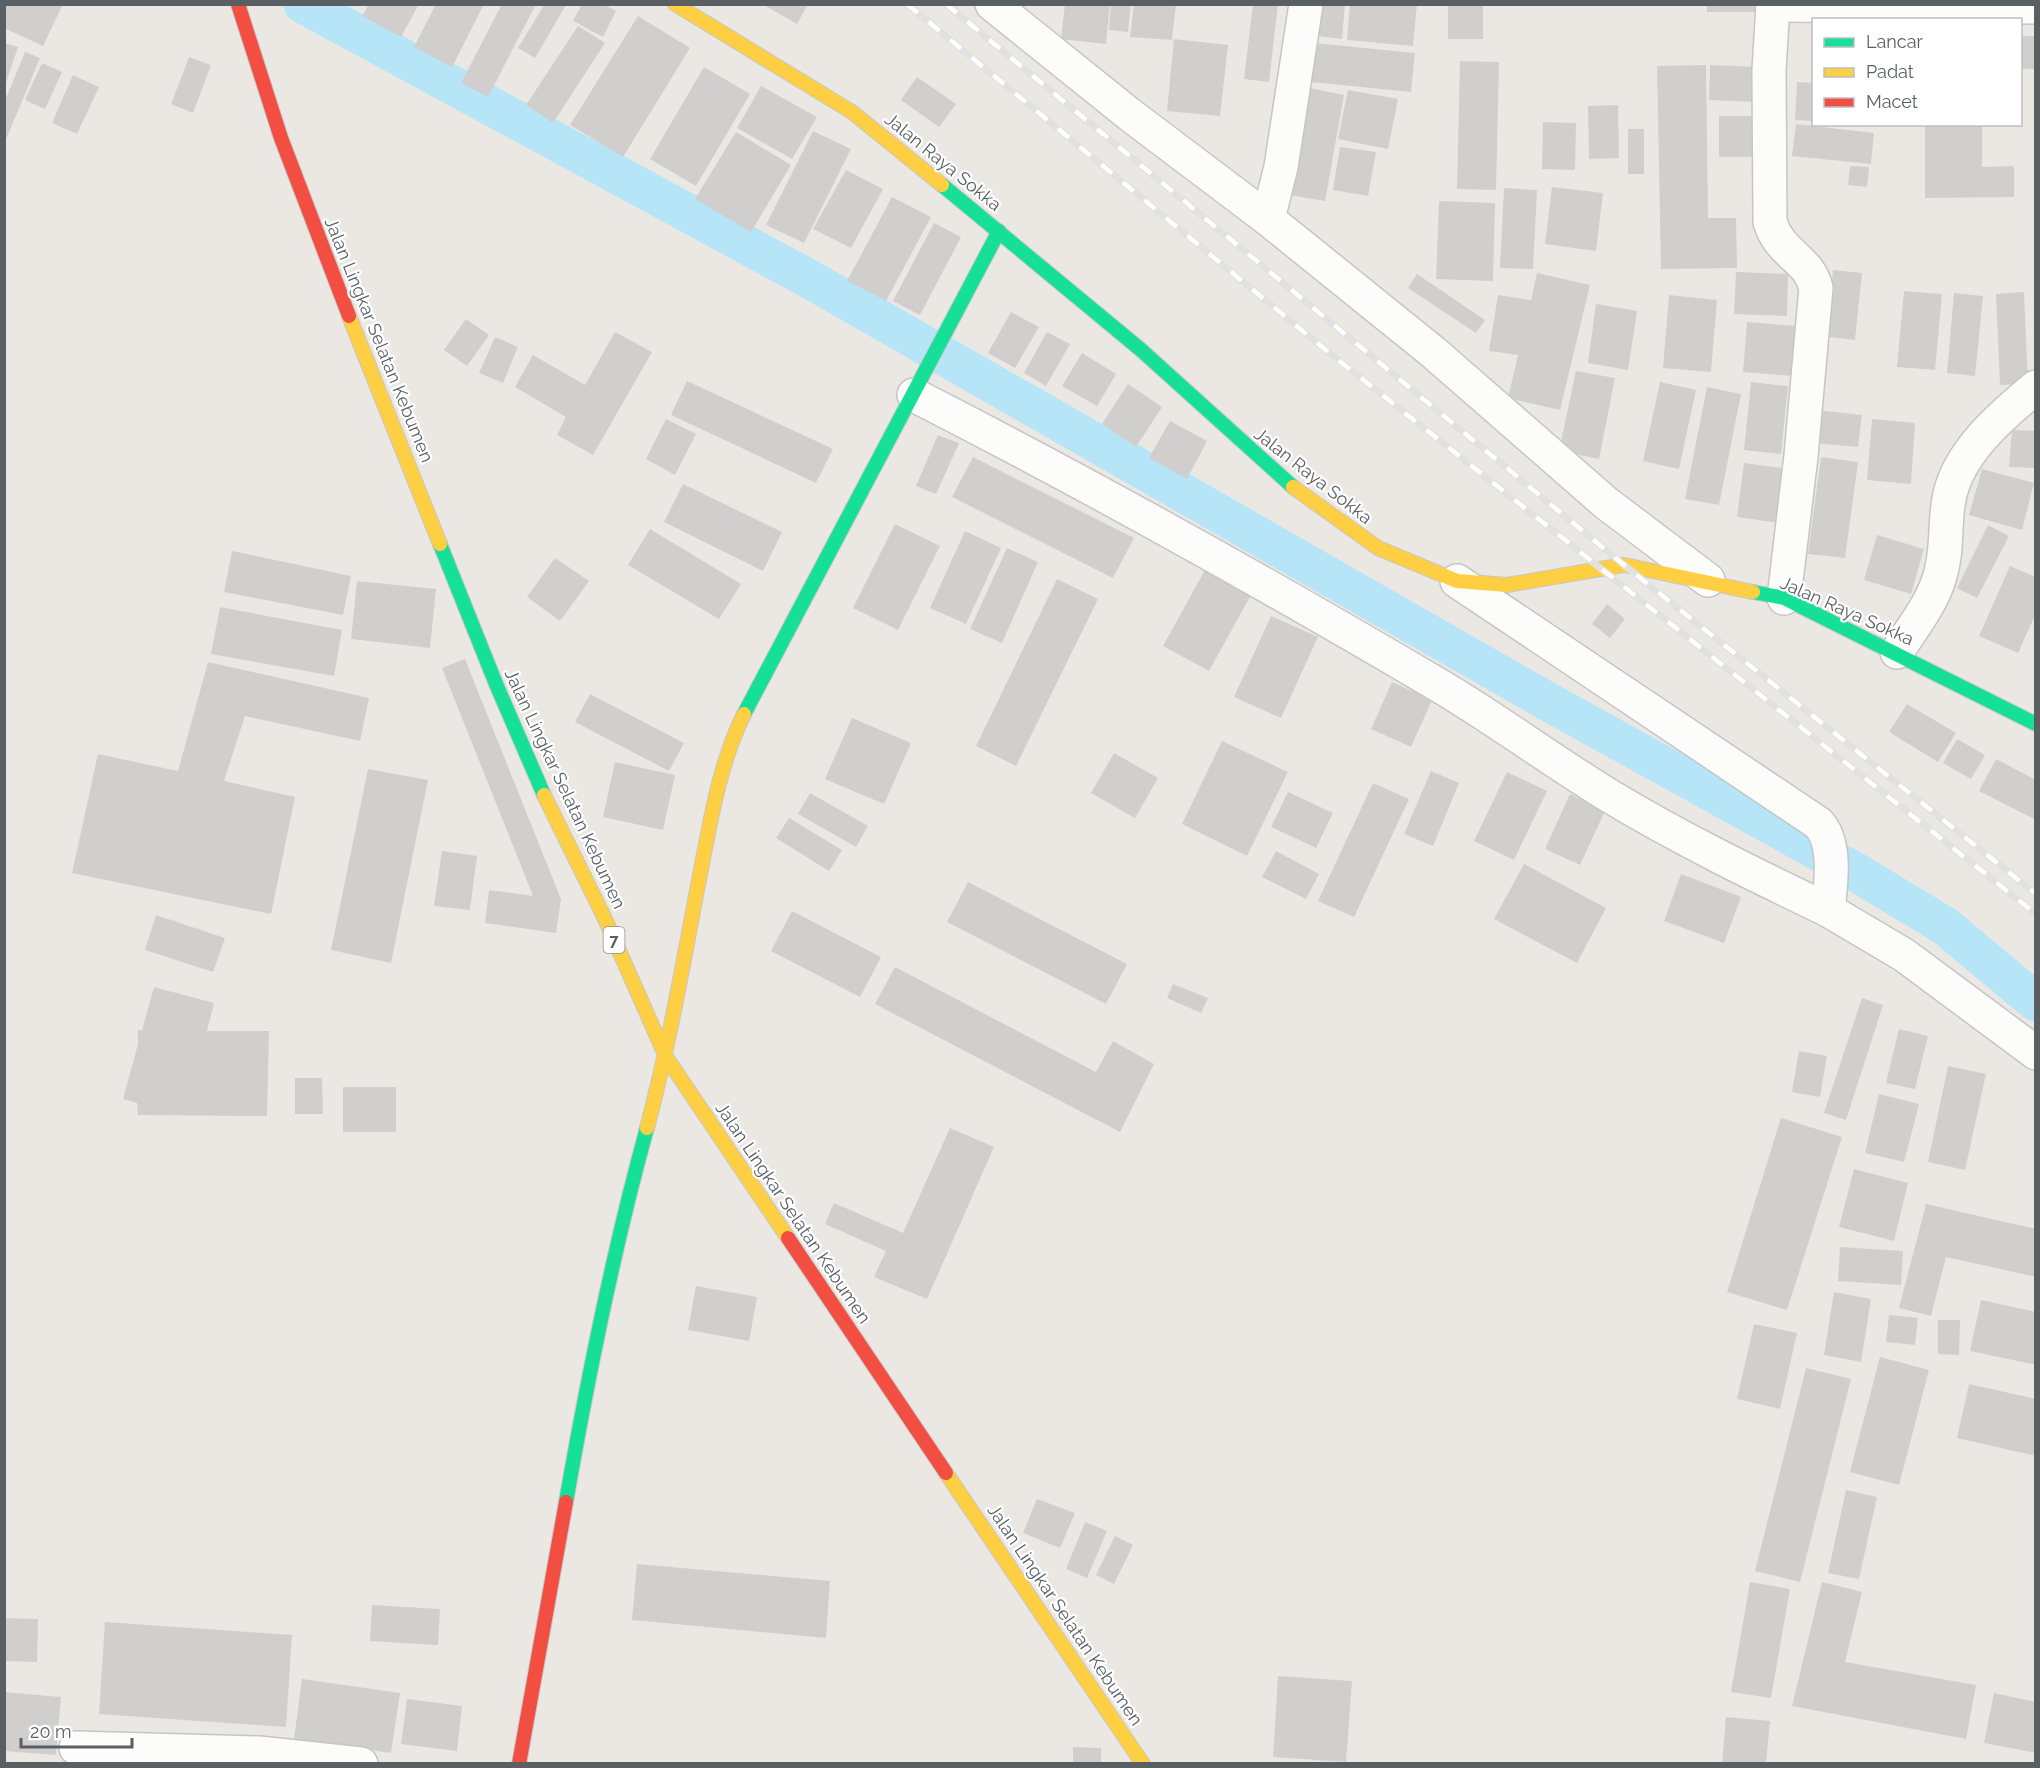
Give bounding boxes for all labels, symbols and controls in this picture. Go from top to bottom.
legend [1812,18,2022,126]
text: Lancar [1866,31,1923,52]
text: Padat [1866,61,1914,82]
text: Macet [1866,91,1918,112]
street label: Jalan Raya Sokka [881,108,1006,215]
street label: Jalan Lingkar Selatan Kebumen [321,214,438,465]
street label: Jalan Raya Sokka [1250,423,1376,528]
street label: Jalan Raya Sokka [1777,572,1917,649]
street label: Jalan Lingkar Selatan Kebumen [501,666,630,912]
road number: 7 [604,927,624,953]
street label: Jalan Lingkar Selatan Kebumen [711,1098,875,1327]
street label: Jalan Lingkar Selatan Kebumen [983,1500,1147,1729]
scale bar [21,1711,132,1749]
text: 20 m [30,1721,72,1742]

